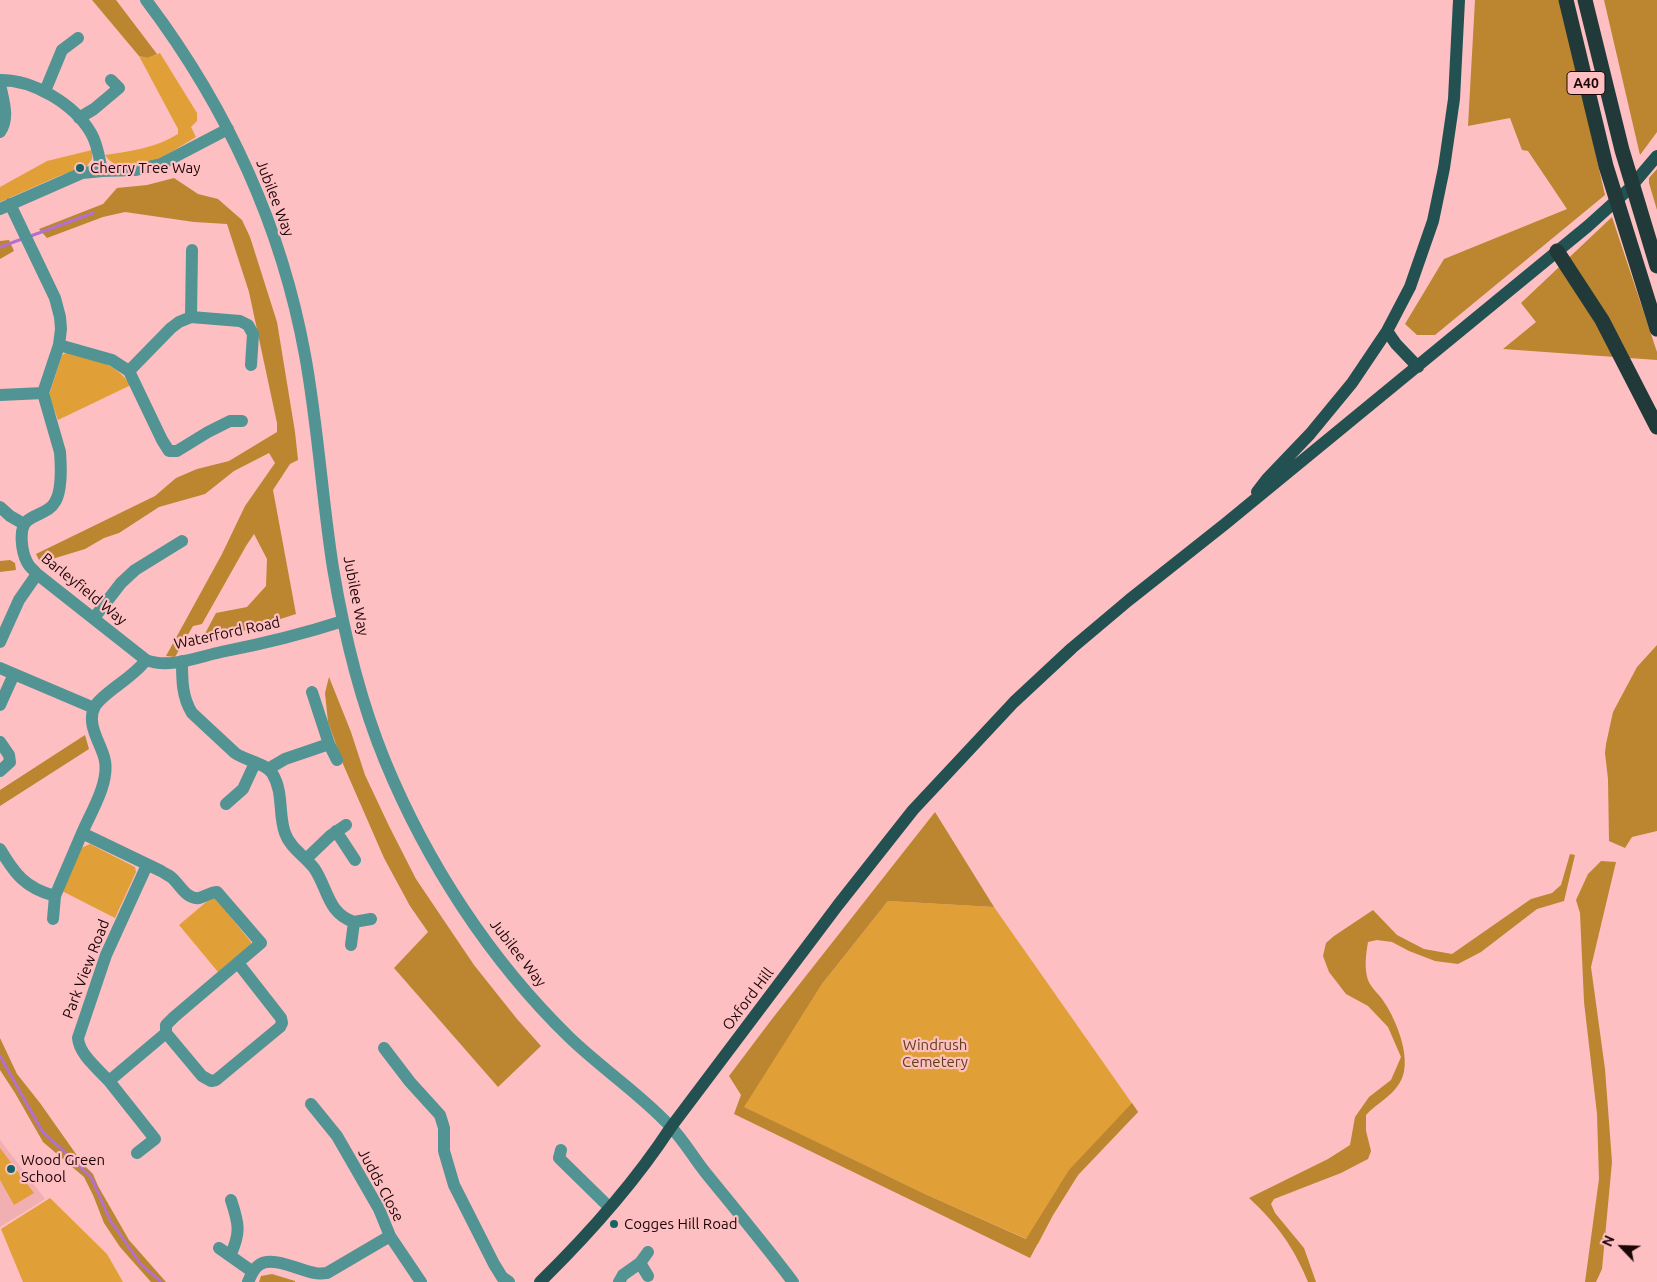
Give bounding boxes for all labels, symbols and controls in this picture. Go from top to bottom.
road number: A40 [1567,72,1605,95]
street label: Jubilee Way [252,157,298,239]
place label: Cherry Tree Way [90,159,200,177]
marker: Cherry Tree Way [74,162,86,174]
street label: Barleyfield Way [38,549,130,629]
street label: Jubilee Way [339,555,373,637]
street label: Waterford Road [172,613,282,653]
street label: Jubilee Way [486,916,550,990]
street label: Park View Road [59,917,113,1021]
street label: Oxford Hill [719,964,777,1034]
park label: Windrush Cemetery [902,1036,968,1071]
street label: Judds Close [354,1145,408,1225]
place label: Wood Green School [21,1151,105,1186]
marker: Wood Green School [5,1163,17,1175]
place label: Cogges Hill Road [624,1215,737,1233]
marker: Cogges Hill Road [608,1218,620,1230]
north arrow [1597,1222,1647,1272]
text: N [1599,1233,1618,1249]

